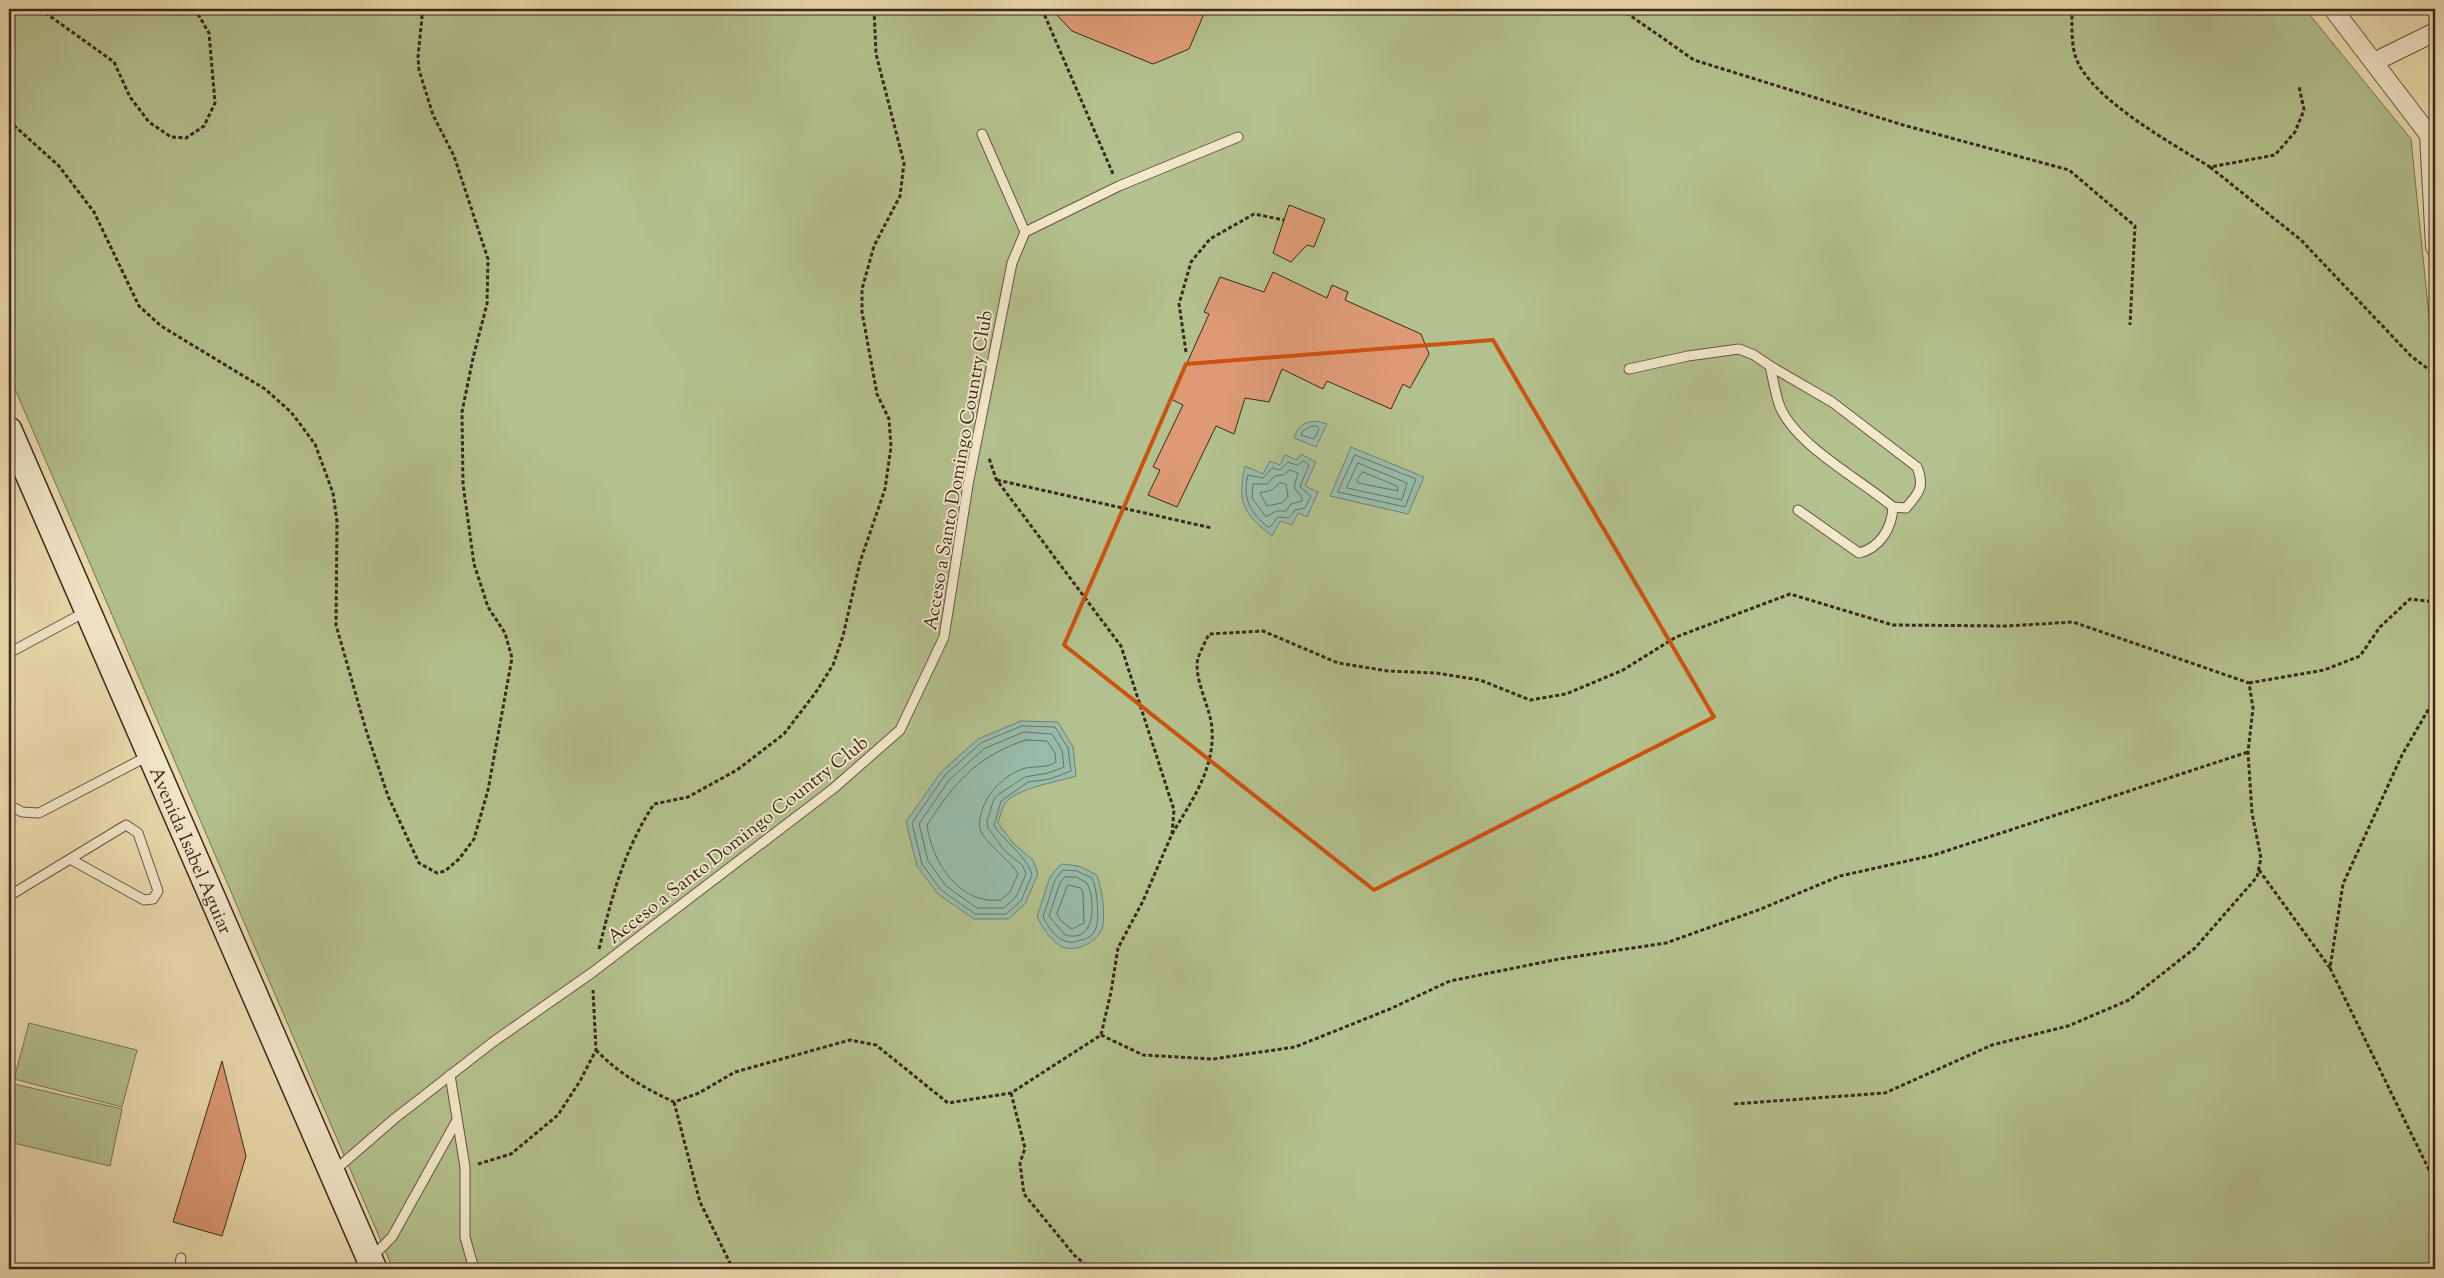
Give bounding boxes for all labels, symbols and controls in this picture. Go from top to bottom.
street label: Acceso a Santo Domingo Country Club [918,308,1001,633]
street label: Acceso a Santo Domingo Country Club [602,730,875,951]
street label: Avenida Isabel Aguiar [141,763,238,939]

